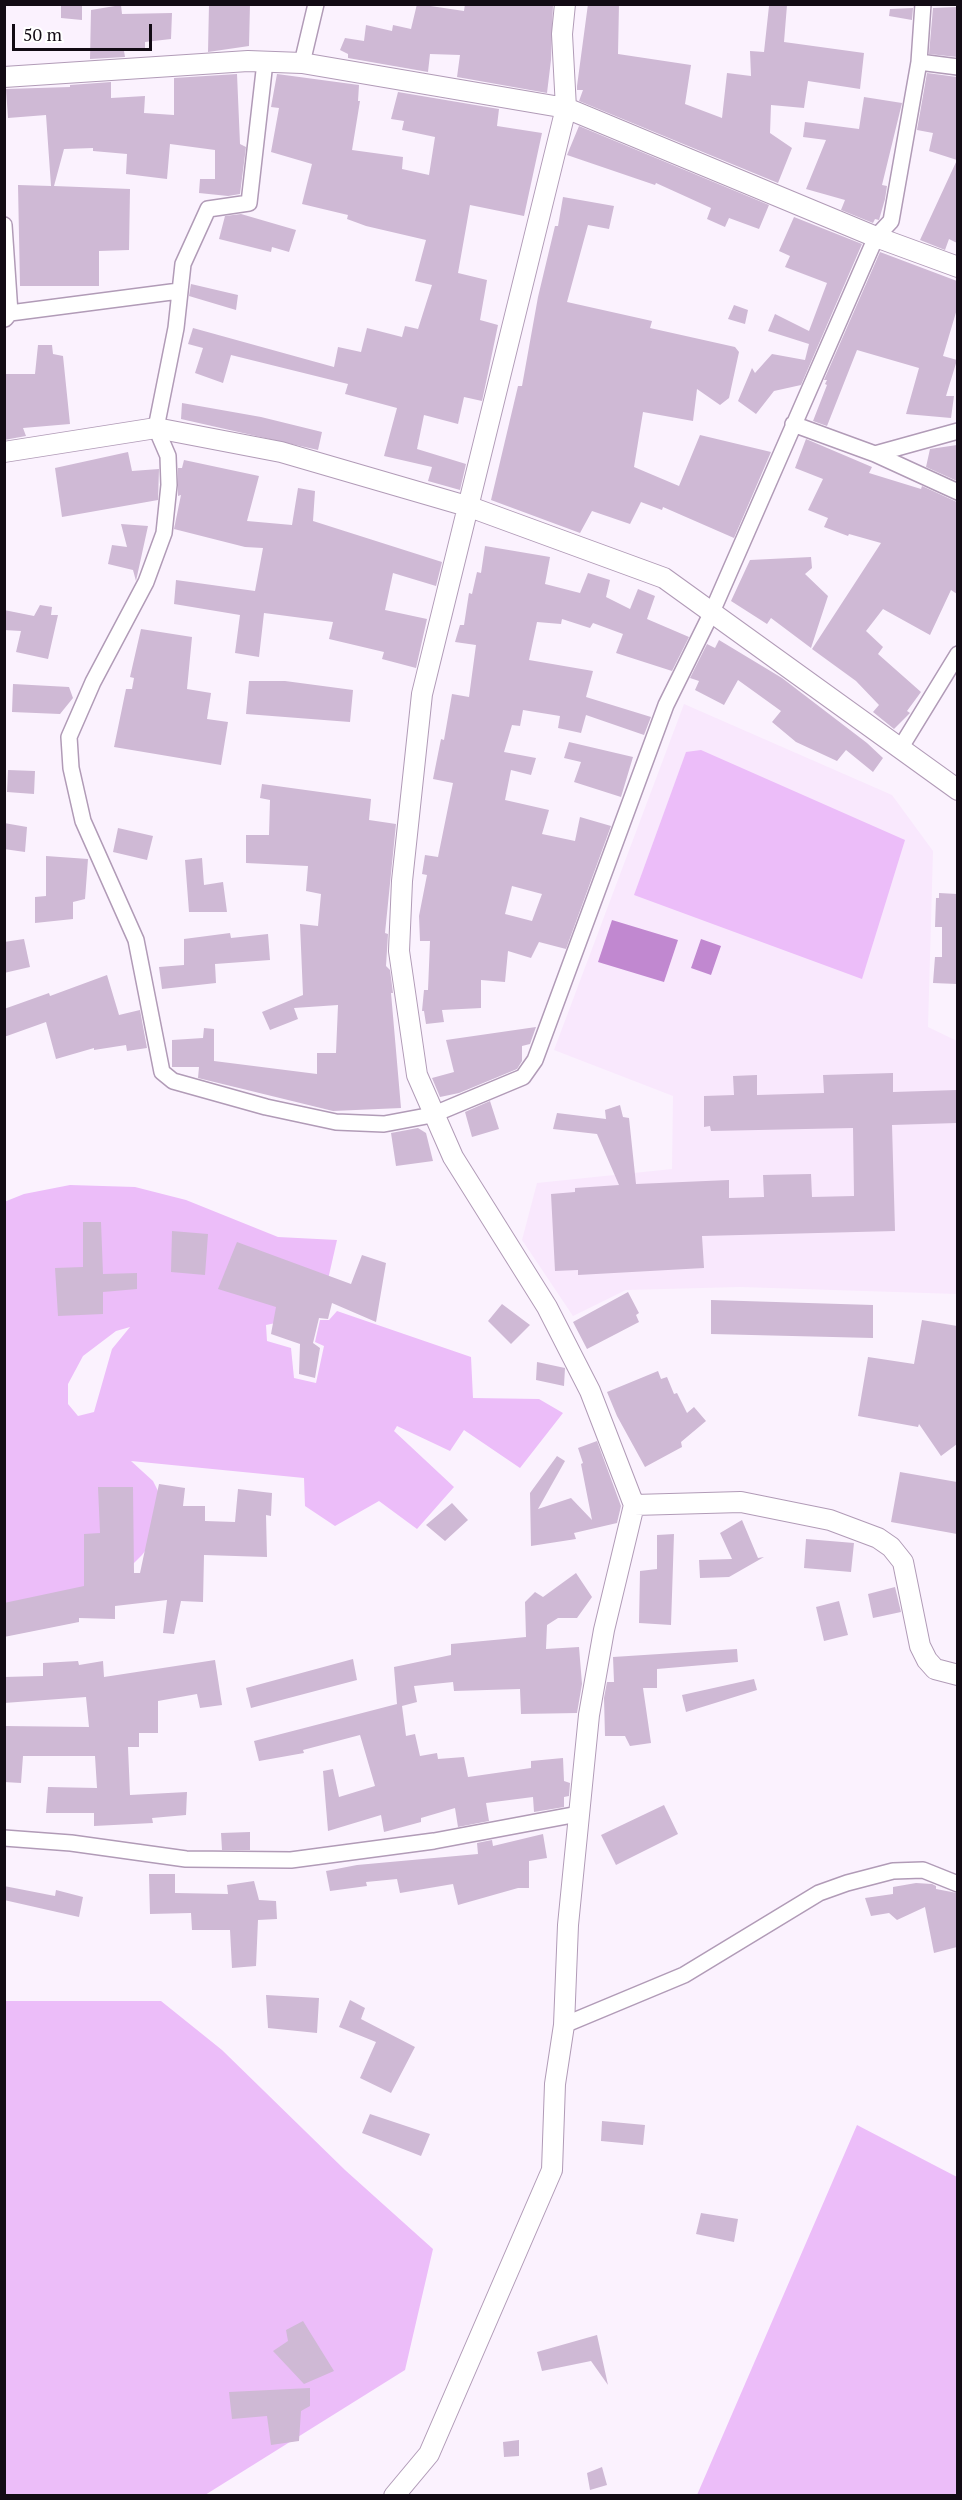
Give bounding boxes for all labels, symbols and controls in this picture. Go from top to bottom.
scale bar [15,12,154,50]
text: 50 m [23,22,62,46]

